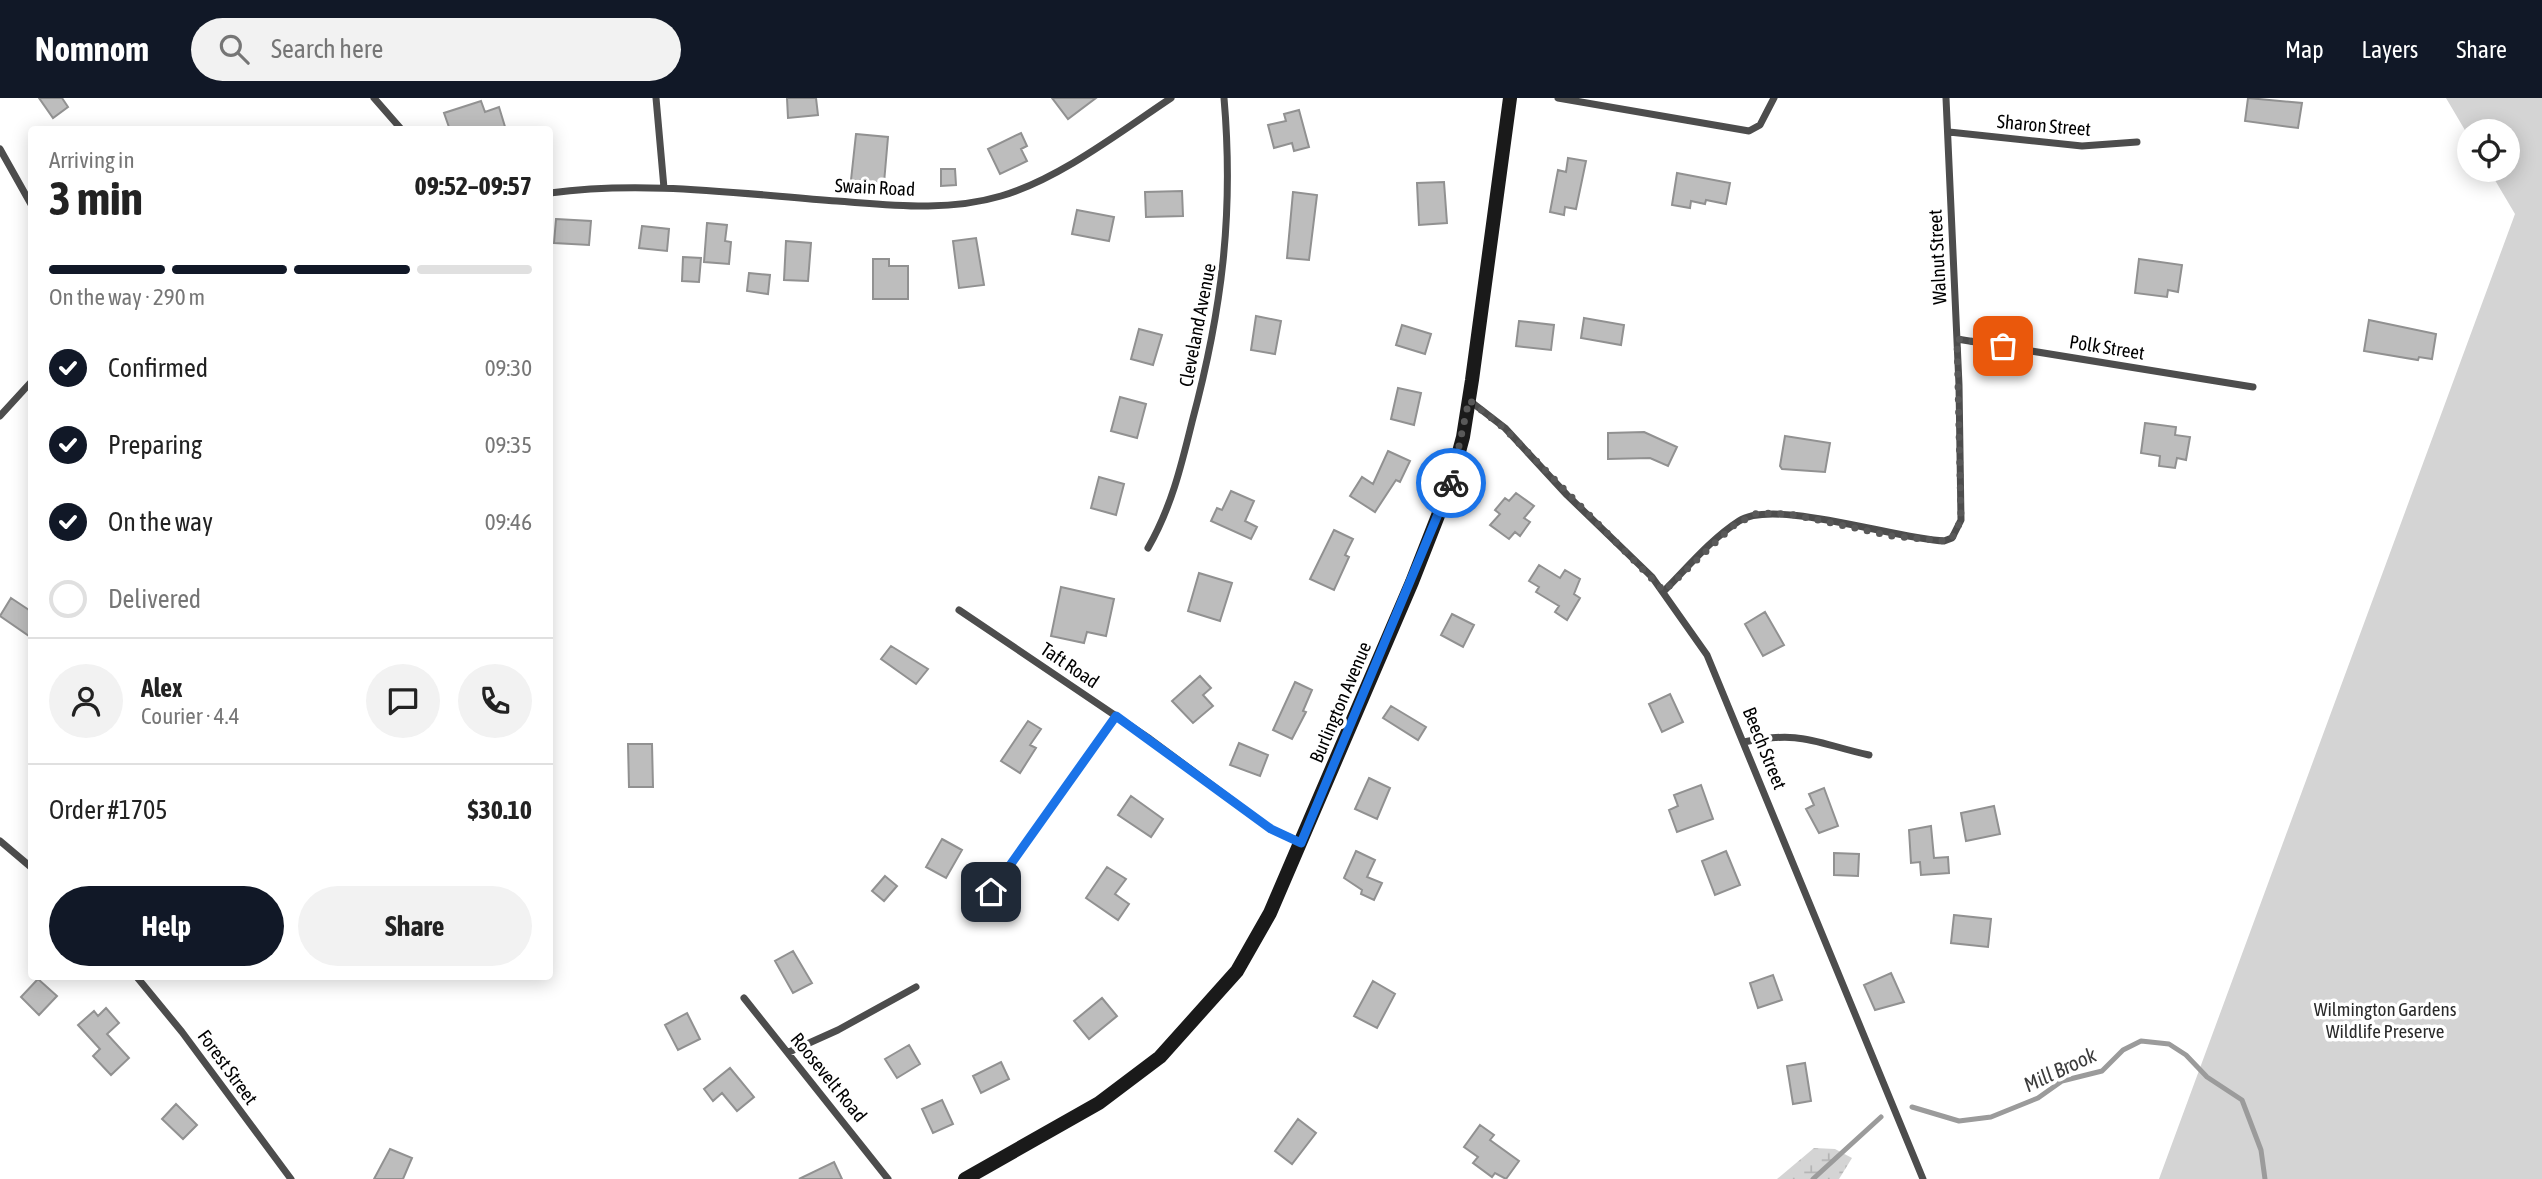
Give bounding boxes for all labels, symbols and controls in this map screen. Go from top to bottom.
search box [191,18,681,81]
text: Nomnom [35,30,149,68]
icon: search [215,30,253,68]
text: Search here [271,34,383,64]
text: Map [2285,36,2324,63]
text: Layers [2362,36,2418,63]
text: Share [2456,36,2507,63]
street label: Sharon Street [1996,110,2092,140]
map controls [2457,119,2520,182]
button: locate [2457,119,2520,182]
text: Arriving in [49,147,135,173]
text: 09:52–09:57 [415,171,532,201]
text: 3 min [49,172,143,225]
street label: Swain Road [834,174,916,200]
street label: Walnut Street [1924,209,1950,305]
street label: Cleveland Avenue [1174,261,1220,389]
text: On the way · 290 m [49,284,205,310]
pin [1973,316,2033,376]
icon: bag [1984,327,2022,365]
street label: Polk Street [2068,330,2146,364]
icon: check [49,349,87,387]
text: Confirmed [108,353,208,383]
text: 09:30 [485,355,532,381]
icon: check [49,426,87,464]
text: Preparing [108,430,202,460]
text: 09:35 [485,432,532,458]
courier [1416,448,1486,518]
icon: bike [1432,464,1470,502]
icon: check [49,503,87,541]
text: On the way [108,507,213,537]
text: 09:46 [485,509,532,535]
text: Delivered [108,584,201,614]
street label: Taft Road [1037,638,1103,692]
street label: Burlington Avenue [1305,638,1375,766]
button: person [49,664,123,738]
button: chat [366,664,440,738]
button: phone [458,664,532,738]
text: Alex [141,673,182,703]
text: Courier · 4.4 [141,703,240,729]
street label: Beech Street [1739,704,1791,792]
text: Order #1705 [49,795,168,825]
text: $30.10 [468,795,532,825]
pin [961,862,1021,922]
icon: home [972,873,1010,911]
button: Help [49,886,284,966]
button: Share [298,886,532,966]
park label: Wilmington Gardens Wildlife Preserve [2314,998,2457,1042]
street label: Forest Street [194,1025,262,1109]
street label: Roosevelt Road [786,1028,872,1126]
water label: Mill Brook [2019,1042,2100,1096]

